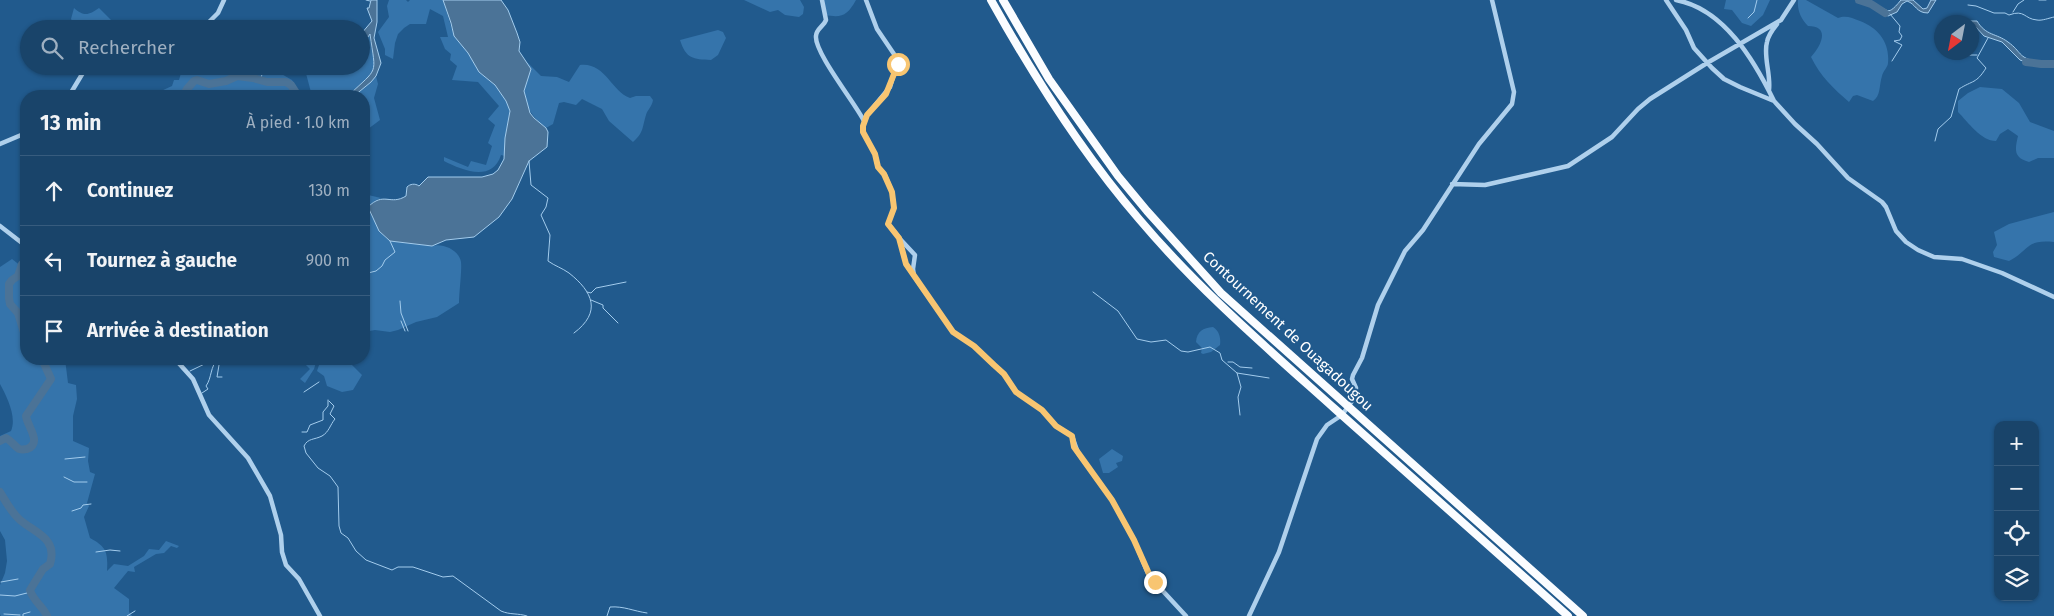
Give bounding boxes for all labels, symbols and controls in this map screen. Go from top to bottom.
north arrow [1934,15,1979,60]
search box [20,20,370,75]
icon: search [38,34,66,62]
text: Rechercher [78,36,175,59]
route start [887,53,910,76]
text: 13 min [40,110,101,136]
text: À pied · 1.0 km [246,113,350,132]
icon: ahead [40,177,68,205]
text: Continuez [87,179,173,202]
text: 130 m [308,181,350,200]
icon: left [40,247,68,275]
street label: Contournement de Ouagadougou [1199,247,1377,415]
text: Tournez à gauche [87,249,237,272]
text: 900 m [306,251,350,270]
icon: arrive [40,317,68,345]
text: Arrivée à destination [87,319,269,342]
map controls [1994,421,2039,601]
button: + [1994,421,2039,466]
button: − [1994,466,2039,511]
button: locate [1994,511,2039,556]
button: layers [1994,556,2039,601]
route end [1144,571,1167,594]

